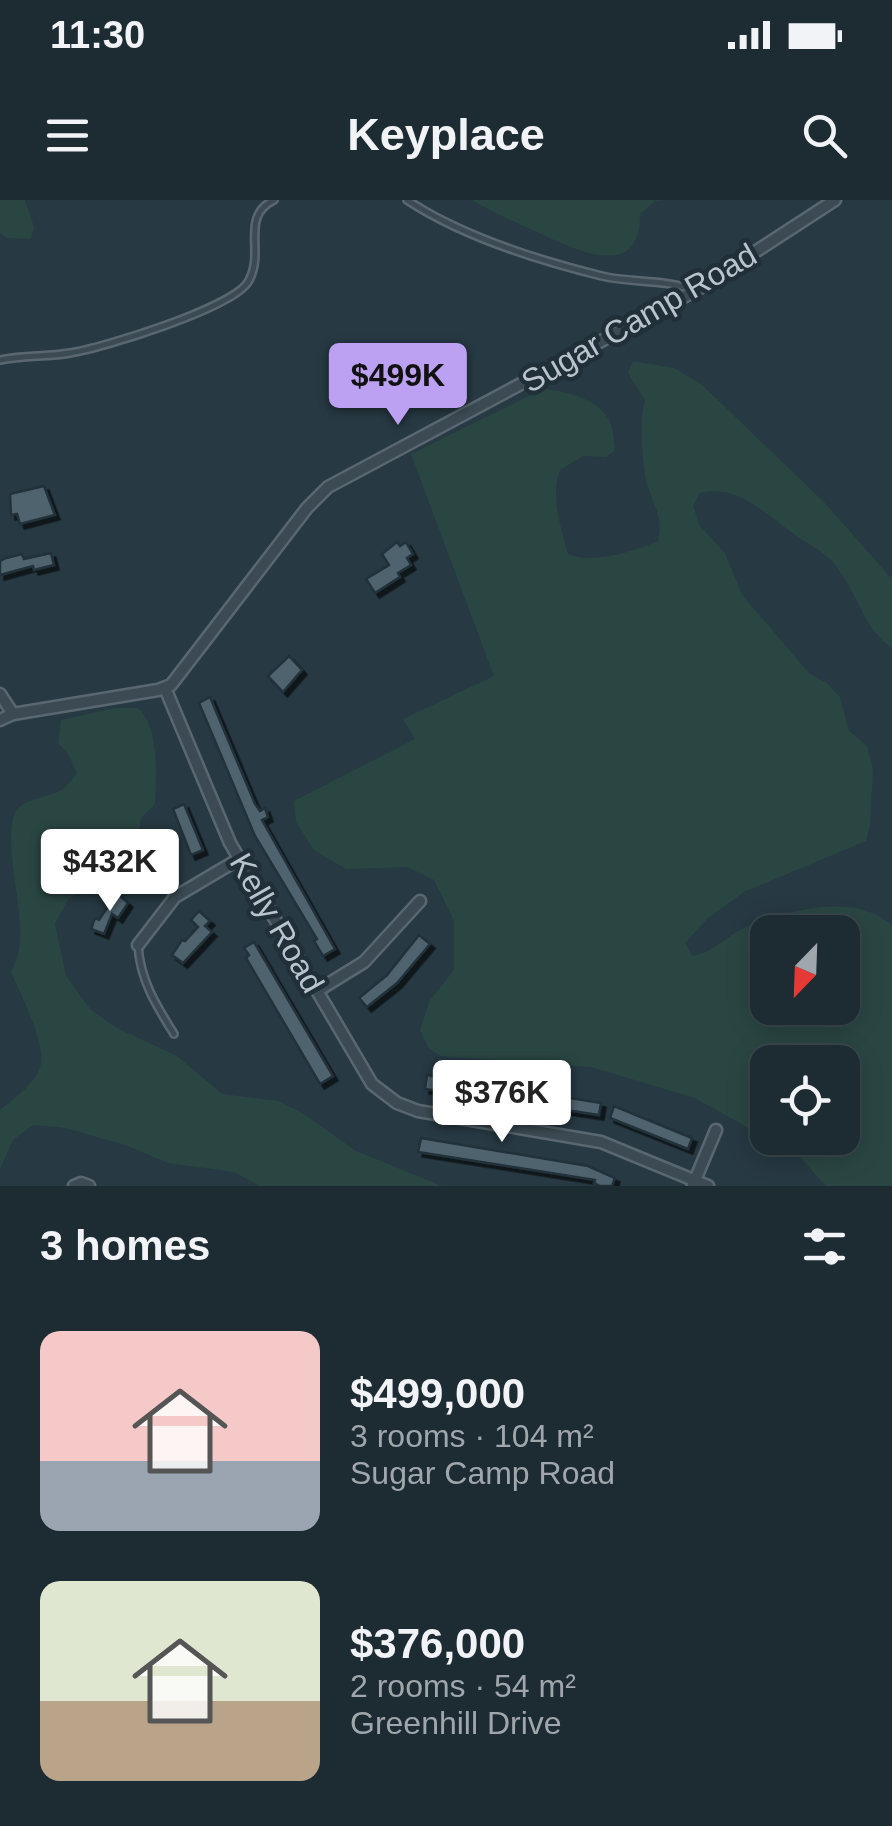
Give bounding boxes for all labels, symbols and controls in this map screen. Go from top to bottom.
text: 11:30 [50,14,145,56]
icon: menu [40,108,95,163]
icon: search [797,108,852,163]
text: Keyplace [347,109,545,160]
street label: Sugar Camp Road [515,236,763,400]
pin: $499K [328,343,468,428]
text: $499K [351,357,445,393]
pin: $432K [40,829,180,914]
text: $432K [63,843,157,879]
street label: Kelly Road [223,847,331,999]
north arrow [750,915,860,1025]
map controls [750,915,860,1155]
button: locate [750,1045,860,1155]
pin: $376K [432,1060,572,1145]
text: $376K [455,1074,549,1110]
icon: filters [797,1219,852,1274]
text: 3 homes [40,1222,210,1269]
text: $499,000 [350,1370,525,1417]
icon: home [120,1371,240,1491]
text: 3 rooms · 104 m² [350,1418,594,1454]
text: Sugar Camp Road [350,1455,615,1491]
text: $376,000 [350,1620,525,1667]
icon: home [120,1621,240,1741]
text: 2 rooms · 54 m² [350,1668,576,1704]
text: Greenhill Drive [350,1705,562,1741]

